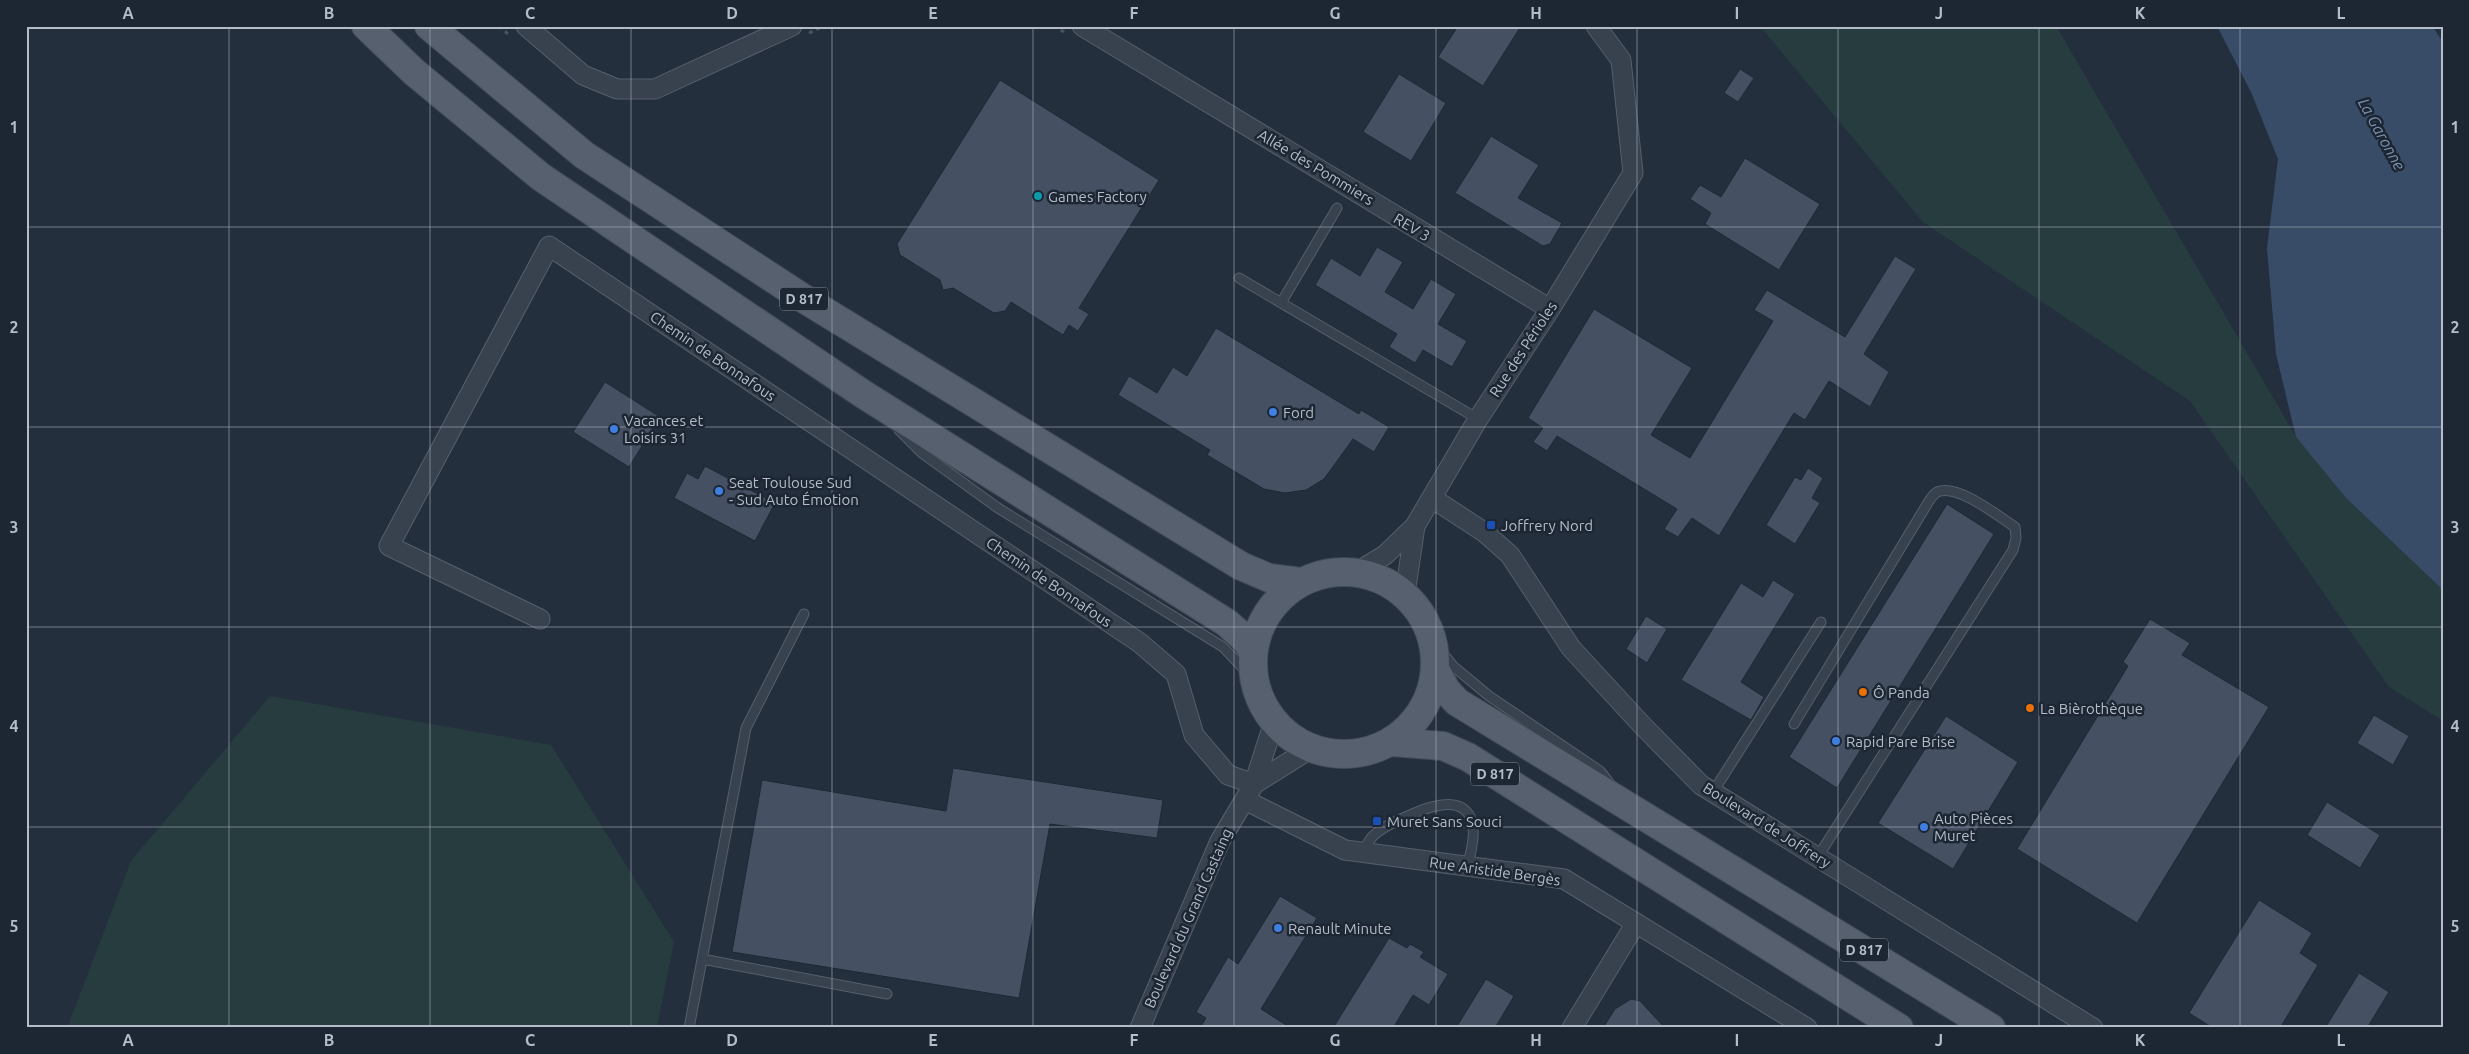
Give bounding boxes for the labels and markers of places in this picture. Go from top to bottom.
place label: Games Factory [1048,188,1147,205]
marker: Games Factory [1032,190,1044,202]
place label: Ford [1283,404,1314,421]
marker: Ford [1267,406,1279,418]
place label: Vacances et Loisirs 31 [624,412,704,446]
marker: Vacances et Loisirs 31 [608,423,620,435]
place label: Seat Toulouse Sud - Sud Auto Émotion [729,474,859,508]
marker: Seat Toulouse Sud - Sud Auto Émotion [713,485,725,497]
place label: Joffrery Nord [1501,517,1593,534]
marker: Joffrery Nord [1485,519,1497,531]
place label: Ô Panda [1873,684,1930,701]
marker: Ô Panda [1857,686,1869,698]
place label: La Bièrothèque [2040,700,2143,717]
marker: La Bièrothèque [2024,702,2036,714]
place label: Rapid Pare Brise [1846,733,1955,750]
marker: Rapid Pare Brise [1830,735,1842,747]
place label: Auto Pièces Muret [1934,810,2013,844]
place label: Muret Sans Souci [1387,813,1502,830]
marker: Muret Sans Souci [1371,815,1383,827]
marker: Auto Pièces Muret [1918,821,1930,833]
place label: Renault Minute [1288,920,1392,937]
marker: Renault Minute [1272,922,1284,934]

